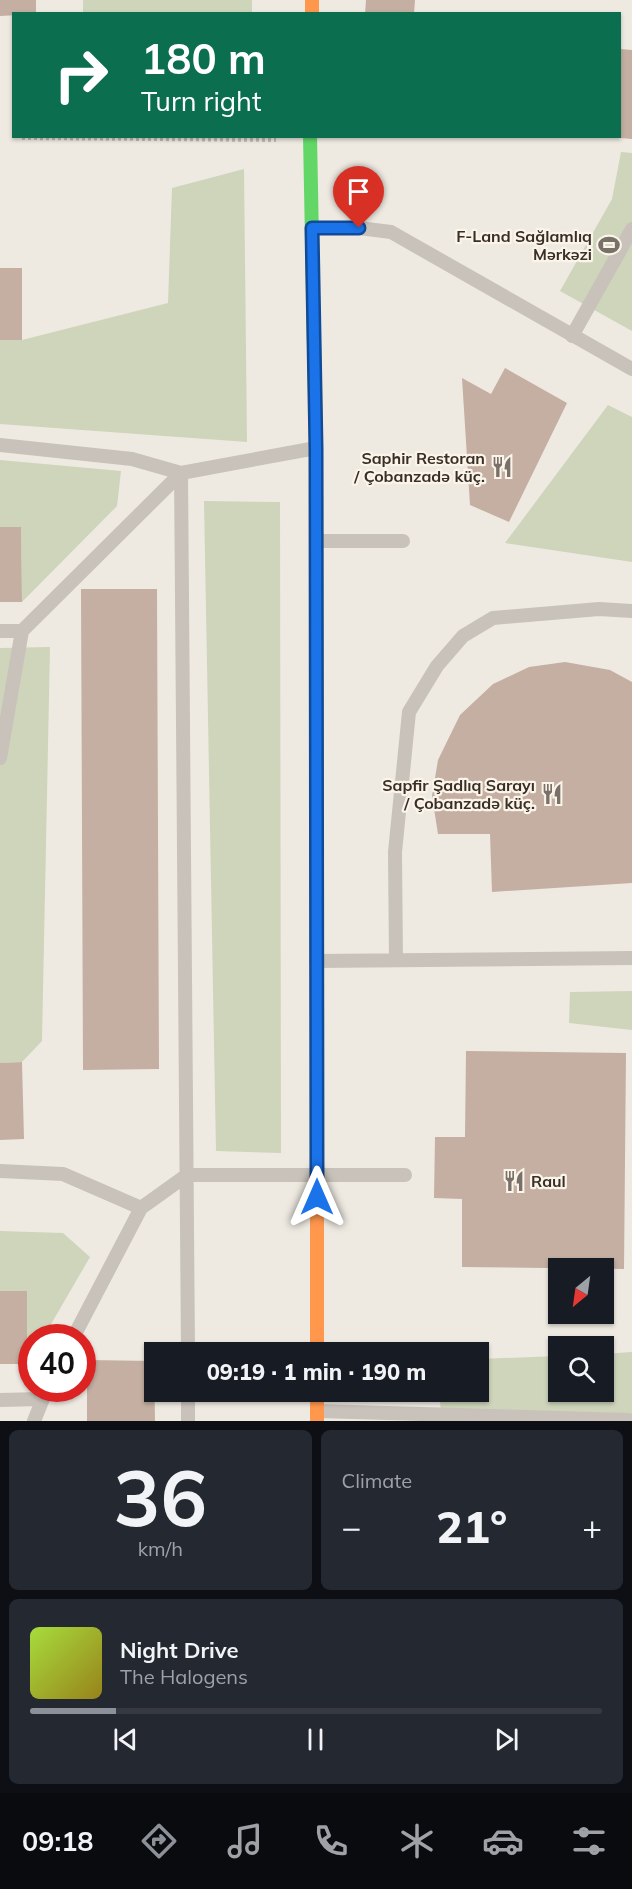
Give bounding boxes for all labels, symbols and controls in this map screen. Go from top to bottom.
text: 180 m [141,32,266,85]
icon: right [42,36,120,114]
text: Turn right [141,84,261,118]
pin [333,166,384,228]
icon: arrive [342,175,375,208]
place label: F-Land Sağlamlıq Mərkəzi [456,226,592,264]
sports icon: F-Land Sağlamlıq Mərkəzi [597,233,621,257]
place label: Saphir Restoran / Çobanzadə küç. [353,448,485,486]
restaurant icon: Saphir Restoran / Çobanzadə küç. [490,455,514,479]
place label: Sapfir Şadlıq Sarayı / Çobanzadə küç. [382,775,535,813]
restaurant icon: Sapfir Şadlıq Sarayı / Çobanzadə küç. [540,782,564,806]
position arrow [285,1165,349,1229]
restaurant icon: Raul [502,1169,526,1193]
place label: Raul [531,1171,566,1191]
north arrow [548,1258,614,1324]
map controls [548,1258,614,1402]
speed limit sign: 40 [18,1324,96,1402]
button: search [548,1336,614,1402]
text: 09:19 · 1 min · 190 m [207,1358,426,1386]
text: 36 [113,1448,207,1546]
text: Climate [342,1468,412,1493]
text: 21° [436,1498,507,1554]
text: − [342,1506,361,1547]
text: + [582,1506,602,1547]
text: km/h [138,1536,183,1561]
text: Night Drive [120,1636,239,1664]
text: The Halogens [120,1664,248,1689]
icon: previous [109,1723,142,1756]
icon: pause [299,1723,332,1756]
icon: next [490,1723,523,1756]
icon: directions [138,1820,180,1862]
icon: music [224,1820,266,1862]
icon: phone [310,1820,352,1862]
icon: climate [396,1820,438,1862]
icon: car [482,1820,524,1862]
icon: filters [568,1820,610,1862]
text: 09:18 [22,1824,94,1858]

